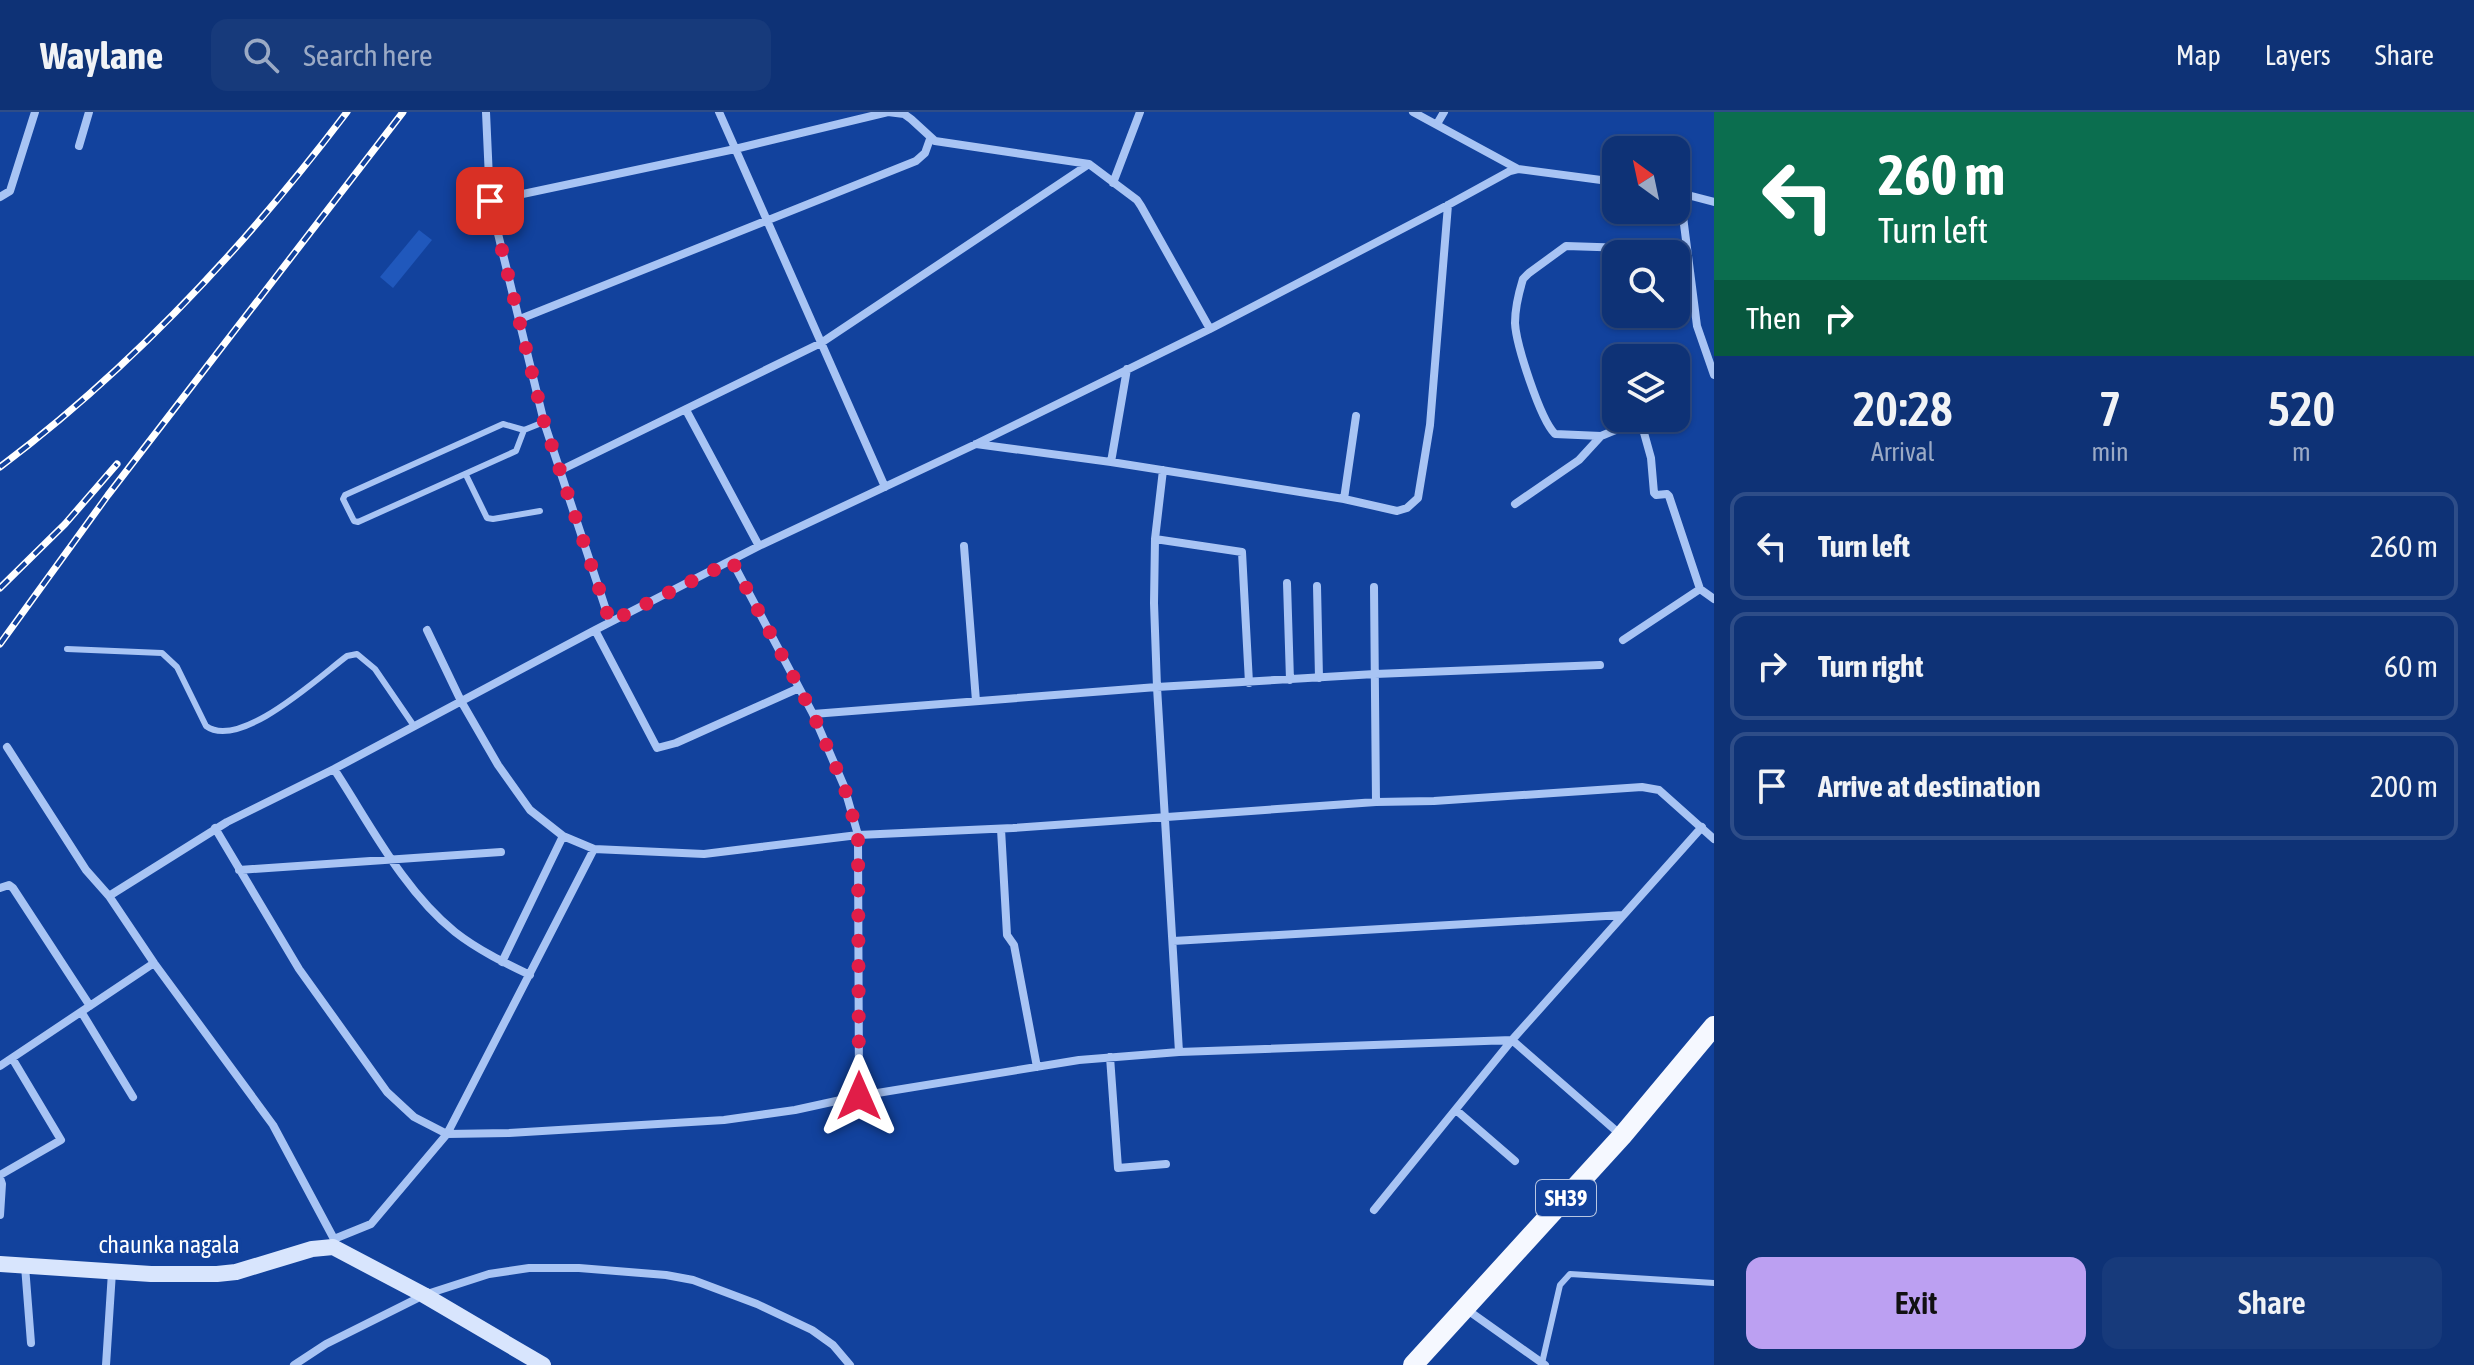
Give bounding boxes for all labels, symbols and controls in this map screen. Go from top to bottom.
search box [211,19,771,91]
icon: search [239,33,283,77]
text: Waylane [40,34,163,77]
text: Search here [303,38,433,72]
text: Map [2176,39,2221,71]
text: Layers [2265,39,2331,71]
text: Share [2375,39,2434,71]
north arrow [1602,136,1690,224]
map controls [1602,136,1690,432]
text: 260 m [1878,143,2005,207]
icon: left [1746,144,1850,248]
pin [456,167,524,235]
icon: arrive [468,179,512,223]
text: Turn left [1878,209,1988,251]
button: search [1602,240,1690,328]
icon: right [1817,296,1861,340]
text: Then [1746,301,1801,335]
button: layers [1602,344,1690,432]
text: 20:28 [1853,381,1953,436]
text: 7 [2099,381,2121,436]
text: 520 [2268,381,2335,436]
text: Arrival [1871,437,1934,467]
text: min [2091,437,2129,467]
text: m [2292,437,2311,467]
icon: left [1750,524,1794,568]
text: Turn left [1818,529,1910,563]
text: 260 m [2370,529,2438,563]
icon: right [1750,644,1794,688]
text: Turn right [1818,649,1924,683]
text: 60 m [2384,649,2438,683]
icon: arrive [1750,764,1794,808]
text: Arrive at destination [1818,769,2040,803]
text: 200 m [2370,769,2438,803]
position arrow [817,1054,901,1138]
road number: SH39 [1536,1180,1596,1216]
street label: chaunka nagala [98,1231,240,1258]
button: Exit [1746,1257,2086,1349]
button: Share [2102,1257,2442,1349]

